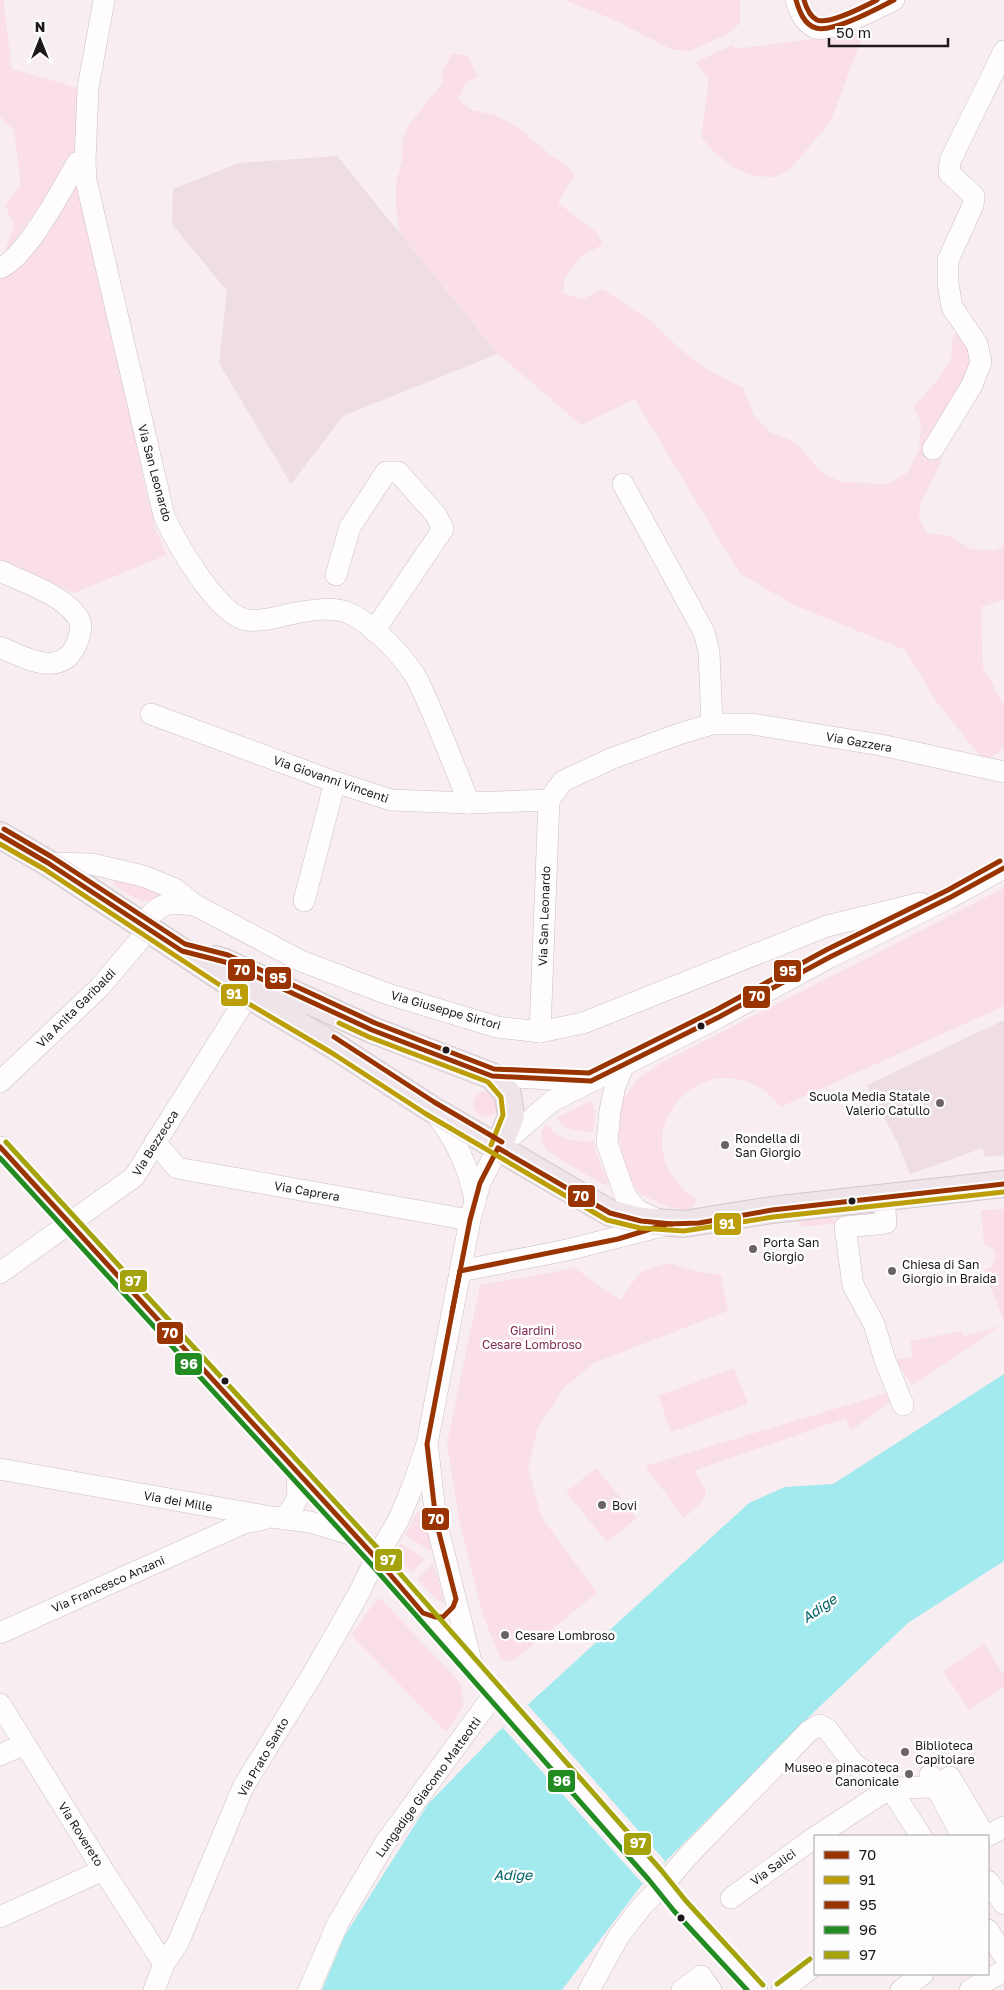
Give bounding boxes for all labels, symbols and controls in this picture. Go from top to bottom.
north arrow [15,15,65,65]
scale bar [829,15,948,47]
text: N [35,18,45,35]
text: 50 m [836,23,871,41]
street label: Via San Leonardo [135,423,175,523]
street label: Via Gazzera [825,729,893,755]
street label: Via Giovanni Vincenti [271,752,391,806]
street label: Via San Leonardo [535,866,553,966]
line badge: 70 [227,958,256,982]
line badge: 95 [773,959,802,983]
text: 70 [234,961,250,978]
text: 95 [779,962,797,979]
street label: Via Anita Garibaldi [33,965,119,1051]
line badge: 95 [264,966,292,990]
text: 95 [269,969,287,986]
line badge: 91 [220,983,249,1007]
text: 91 [226,985,242,1002]
line badge: 70 [742,985,771,1009]
street label: Via Giuseppe Sirtori [389,987,503,1033]
text: 70 [749,987,765,1004]
unlabelled marker [696,1021,706,1031]
unlabelled marker [441,1045,451,1055]
place label: Scuola Media Statale Valerio Catullo [809,1089,930,1118]
marker: Scuola Media Statale Valerio Catullo [934,1097,946,1109]
street label: Via Bezzecca [129,1107,181,1179]
place label: Rondella di San Giorgio [735,1131,801,1160]
marker: Rondella di San Giorgio [719,1139,731,1151]
street label: Via Caprera [273,1178,341,1204]
line badge: 70 [567,1184,596,1208]
text: 70 [573,1187,589,1204]
unlabelled marker [847,1196,857,1206]
line badge: 91 [713,1212,742,1236]
text: 91 [719,1215,735,1232]
place label: Porta San Giorgio [763,1235,819,1264]
marker: Porta San Giorgio [747,1243,759,1255]
place label: Chiesa di San Giorgio in Braida [902,1257,997,1286]
marker: Chiesa di San Giorgio in Braida [886,1265,898,1277]
line badge: 97 [119,1269,148,1293]
text: 97 [125,1272,142,1289]
line badge: 70 [156,1321,184,1345]
park label: Giardini Cesare Lombroso [482,1323,582,1352]
text: 70 [162,1324,178,1341]
line badge: 96 [174,1352,203,1376]
text: 96 [180,1355,198,1372]
unlabelled marker [220,1376,230,1386]
street label: Via dei Mille [142,1488,214,1514]
place label: Bovi [612,1498,637,1513]
marker: Bovi [596,1499,608,1511]
line badge: 70 [421,1507,450,1531]
text: 70 [428,1510,444,1527]
line badge: 97 [374,1548,403,1572]
text: 97 [380,1551,397,1568]
street label: Via Francesco Anzani [49,1552,167,1616]
water label: Adige [798,1590,840,1626]
place label: Cesare Lombroso [515,1628,615,1643]
marker: Cesare Lombroso [499,1629,511,1641]
street label: Lungadige Giacomo Matteotti [372,1714,484,1860]
street label: Via Prato Santo [234,1715,292,1799]
place label: Biblioteca Capitolare [915,1738,975,1767]
marker: Biblioteca Capitolare [899,1746,911,1758]
place label: Museo e pinacoteca Canonicale [784,1760,899,1789]
marker: Museo e pinacoteca Canonicale [903,1768,915,1780]
line badge: 96 [547,1769,576,1793]
text: 96 [553,1772,571,1789]
street label: Via Rovereto [55,1799,107,1869]
line badge: 97 [623,1832,652,1856]
text: 97 [630,1834,647,1851]
legend [814,1835,989,1975]
text: 70 [859,1845,876,1863]
street label: Via Salici [747,1846,799,1888]
water label: Adige [494,1866,533,1883]
text: 91 [859,1870,875,1888]
text: 95 [859,1895,877,1913]
unlabelled marker [676,1913,686,1923]
text: 96 [859,1920,877,1938]
text: 97 [859,1945,876,1963]

